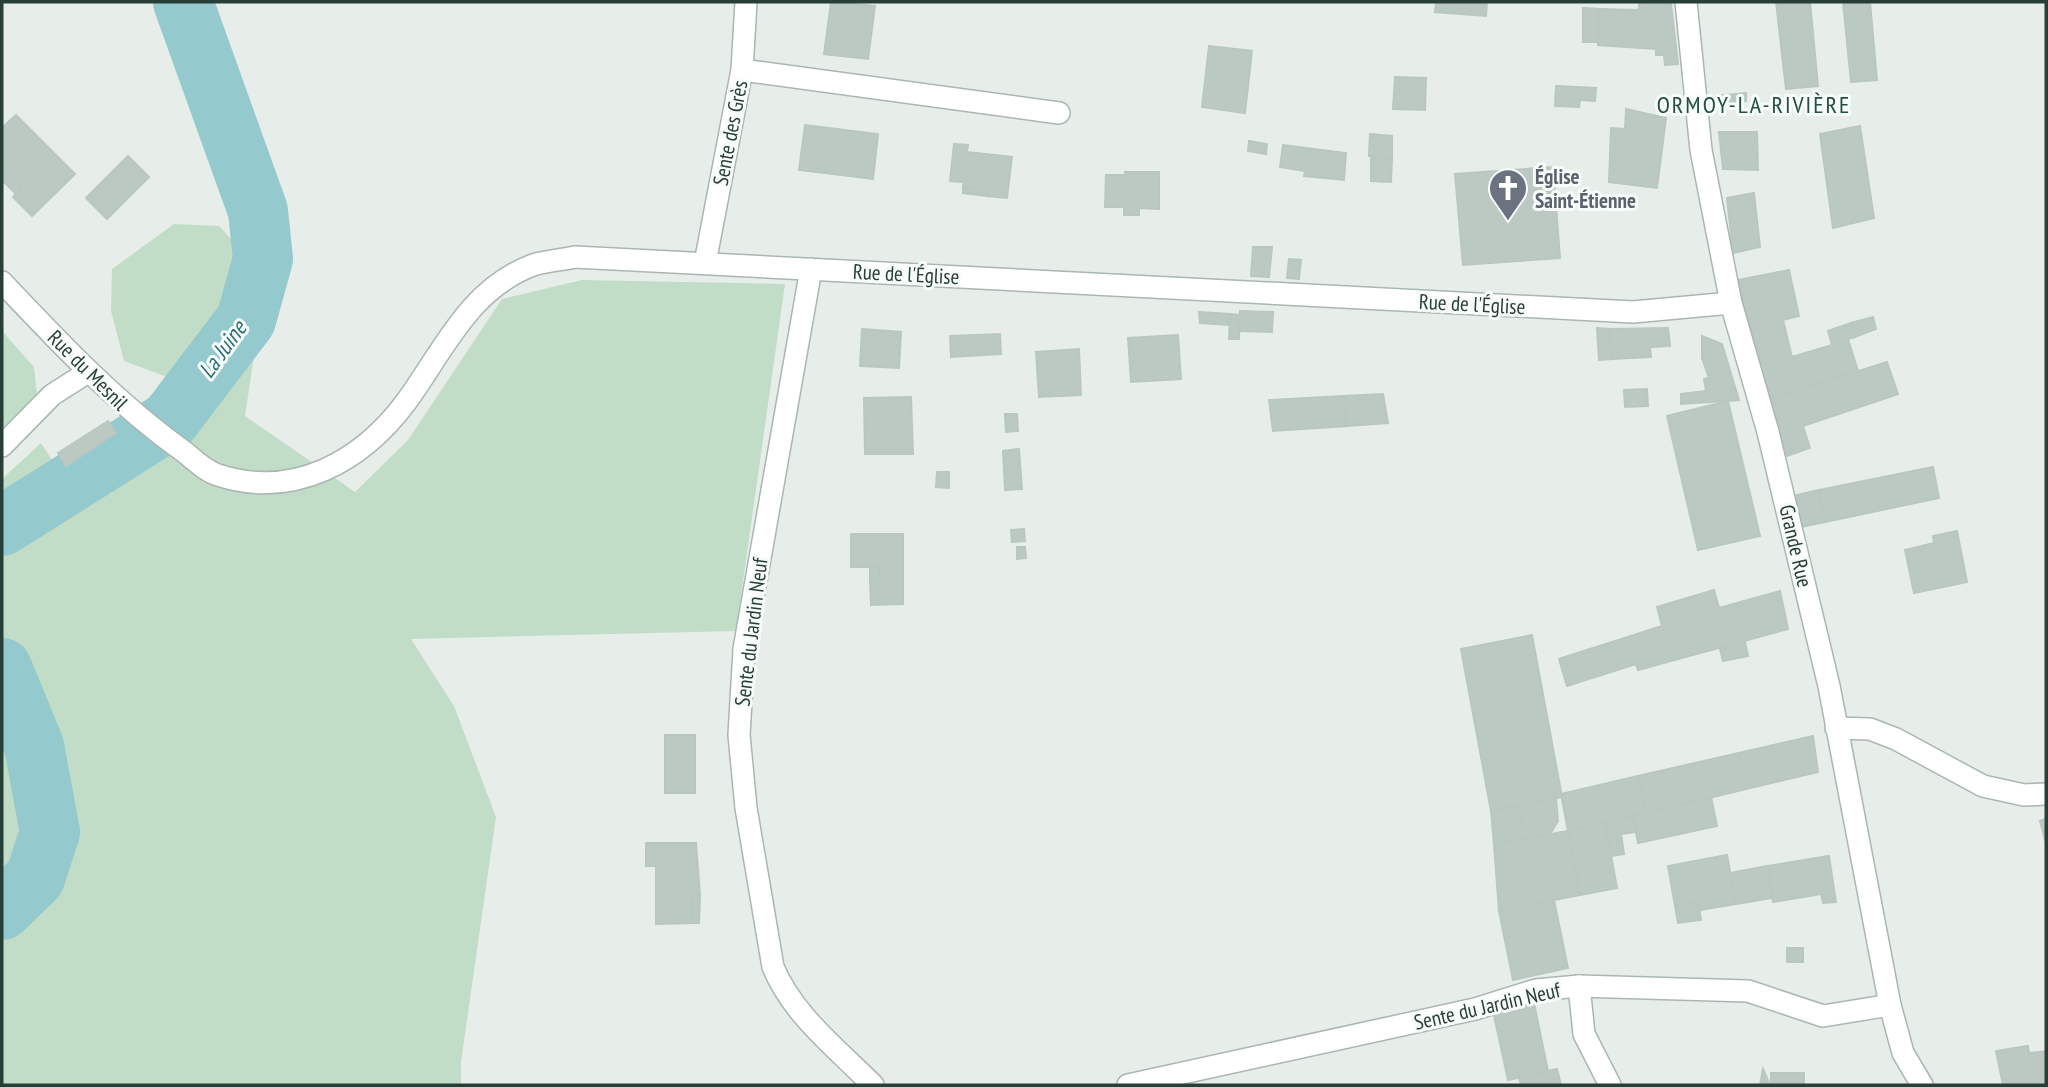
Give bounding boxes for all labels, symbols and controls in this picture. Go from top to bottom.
street label: Sente des Grès [707,78,753,188]
district label: ORMOY-LA-RIVIÈRE [1657,89,1851,120]
place label: Église Saint-Étienne [1535,163,1636,214]
church icon: Église Saint-Étienne [1487,167,1529,222]
street label: Rue de l'Église [852,258,960,290]
street label: Rue de l'Église [1418,288,1526,320]
water label: La Juine [192,314,253,383]
street label: Rue du Mesnil [42,324,134,416]
street label: Grande Rue [1773,502,1819,590]
street label: Sente du Jardin Neuf [729,556,774,708]
street label: Sente du Jardin Neuf [1411,976,1563,1036]

